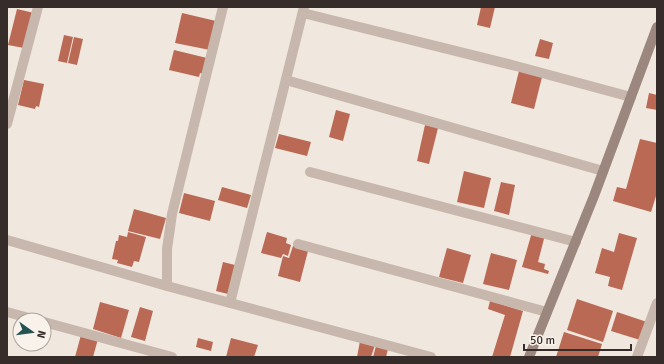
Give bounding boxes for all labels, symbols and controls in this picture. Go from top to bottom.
north arrow [12,312,52,352]
scale bar [524,326,631,352]
text: N [34,329,48,340]
text: 50 m [530,333,555,348]

